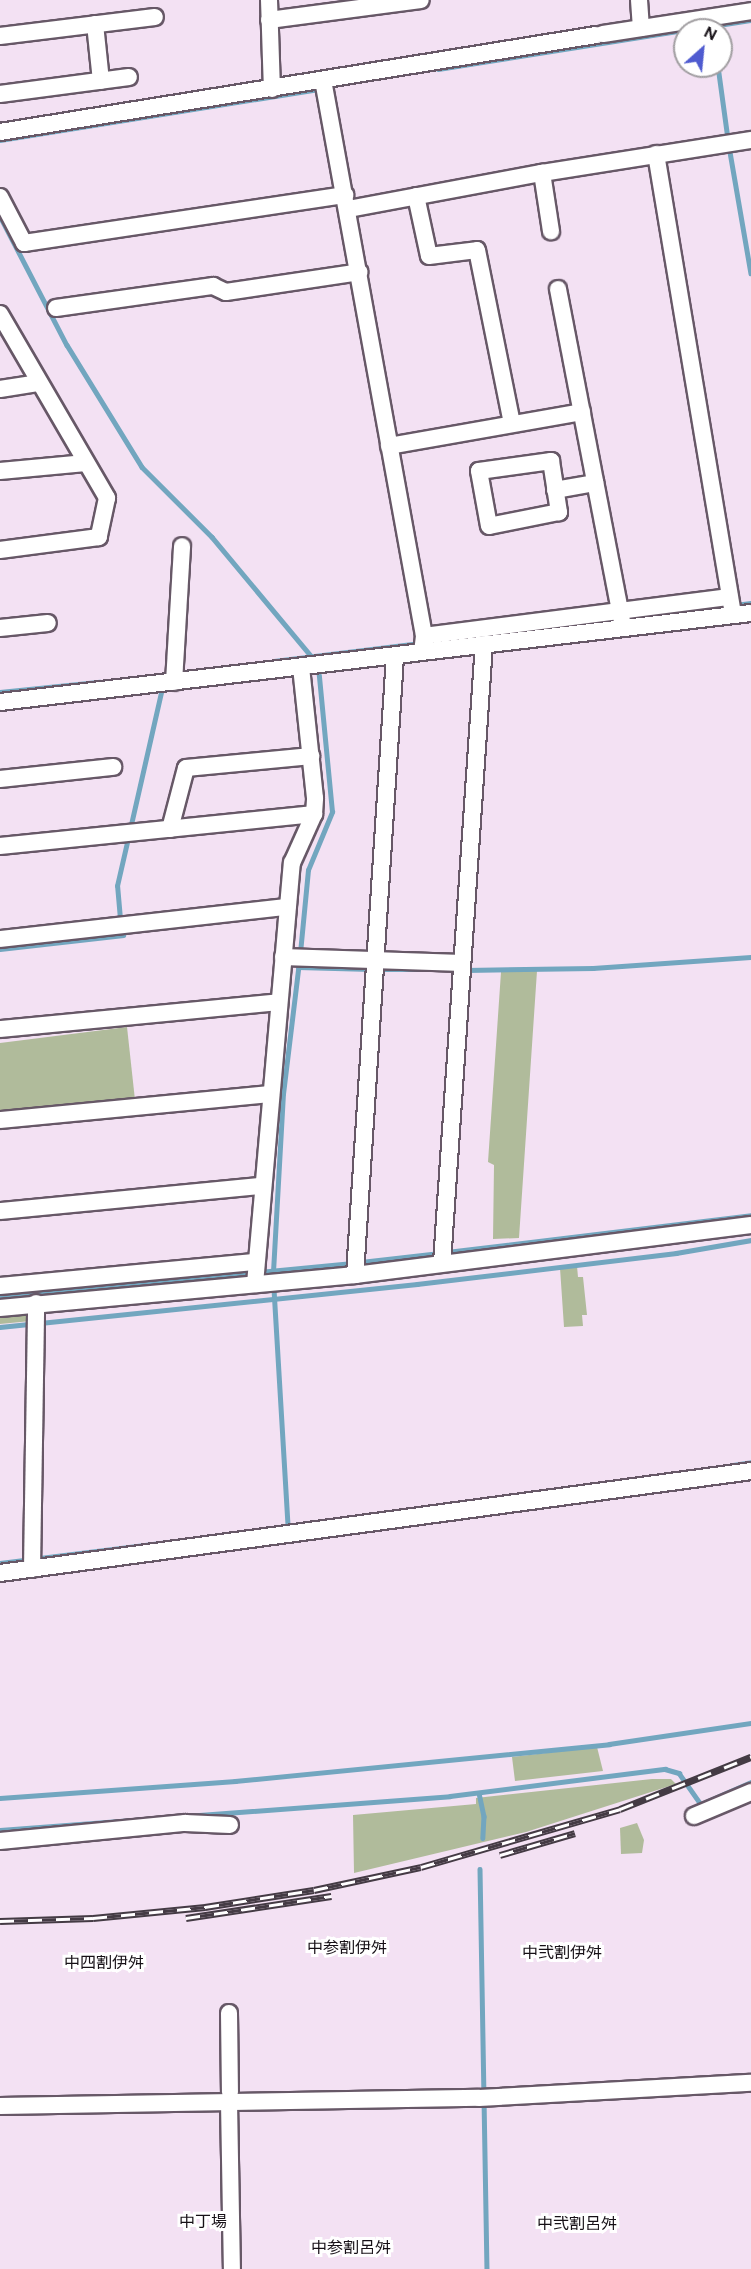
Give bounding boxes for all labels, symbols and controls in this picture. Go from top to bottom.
north arrow [673,18,733,78]
text: N [701,21,720,45]
district label: 中参割伊舛 [307,1938,387,1958]
district label: 中弐割伊舛 [522,1943,602,1963]
district label: 中四割伊舛 [64,1953,144,1973]
district label: 中丁場 [179,2212,227,2232]
district label: 中弐割呂舛 [537,2214,617,2234]
district label: 中参割呂舛 [311,2238,391,2258]

